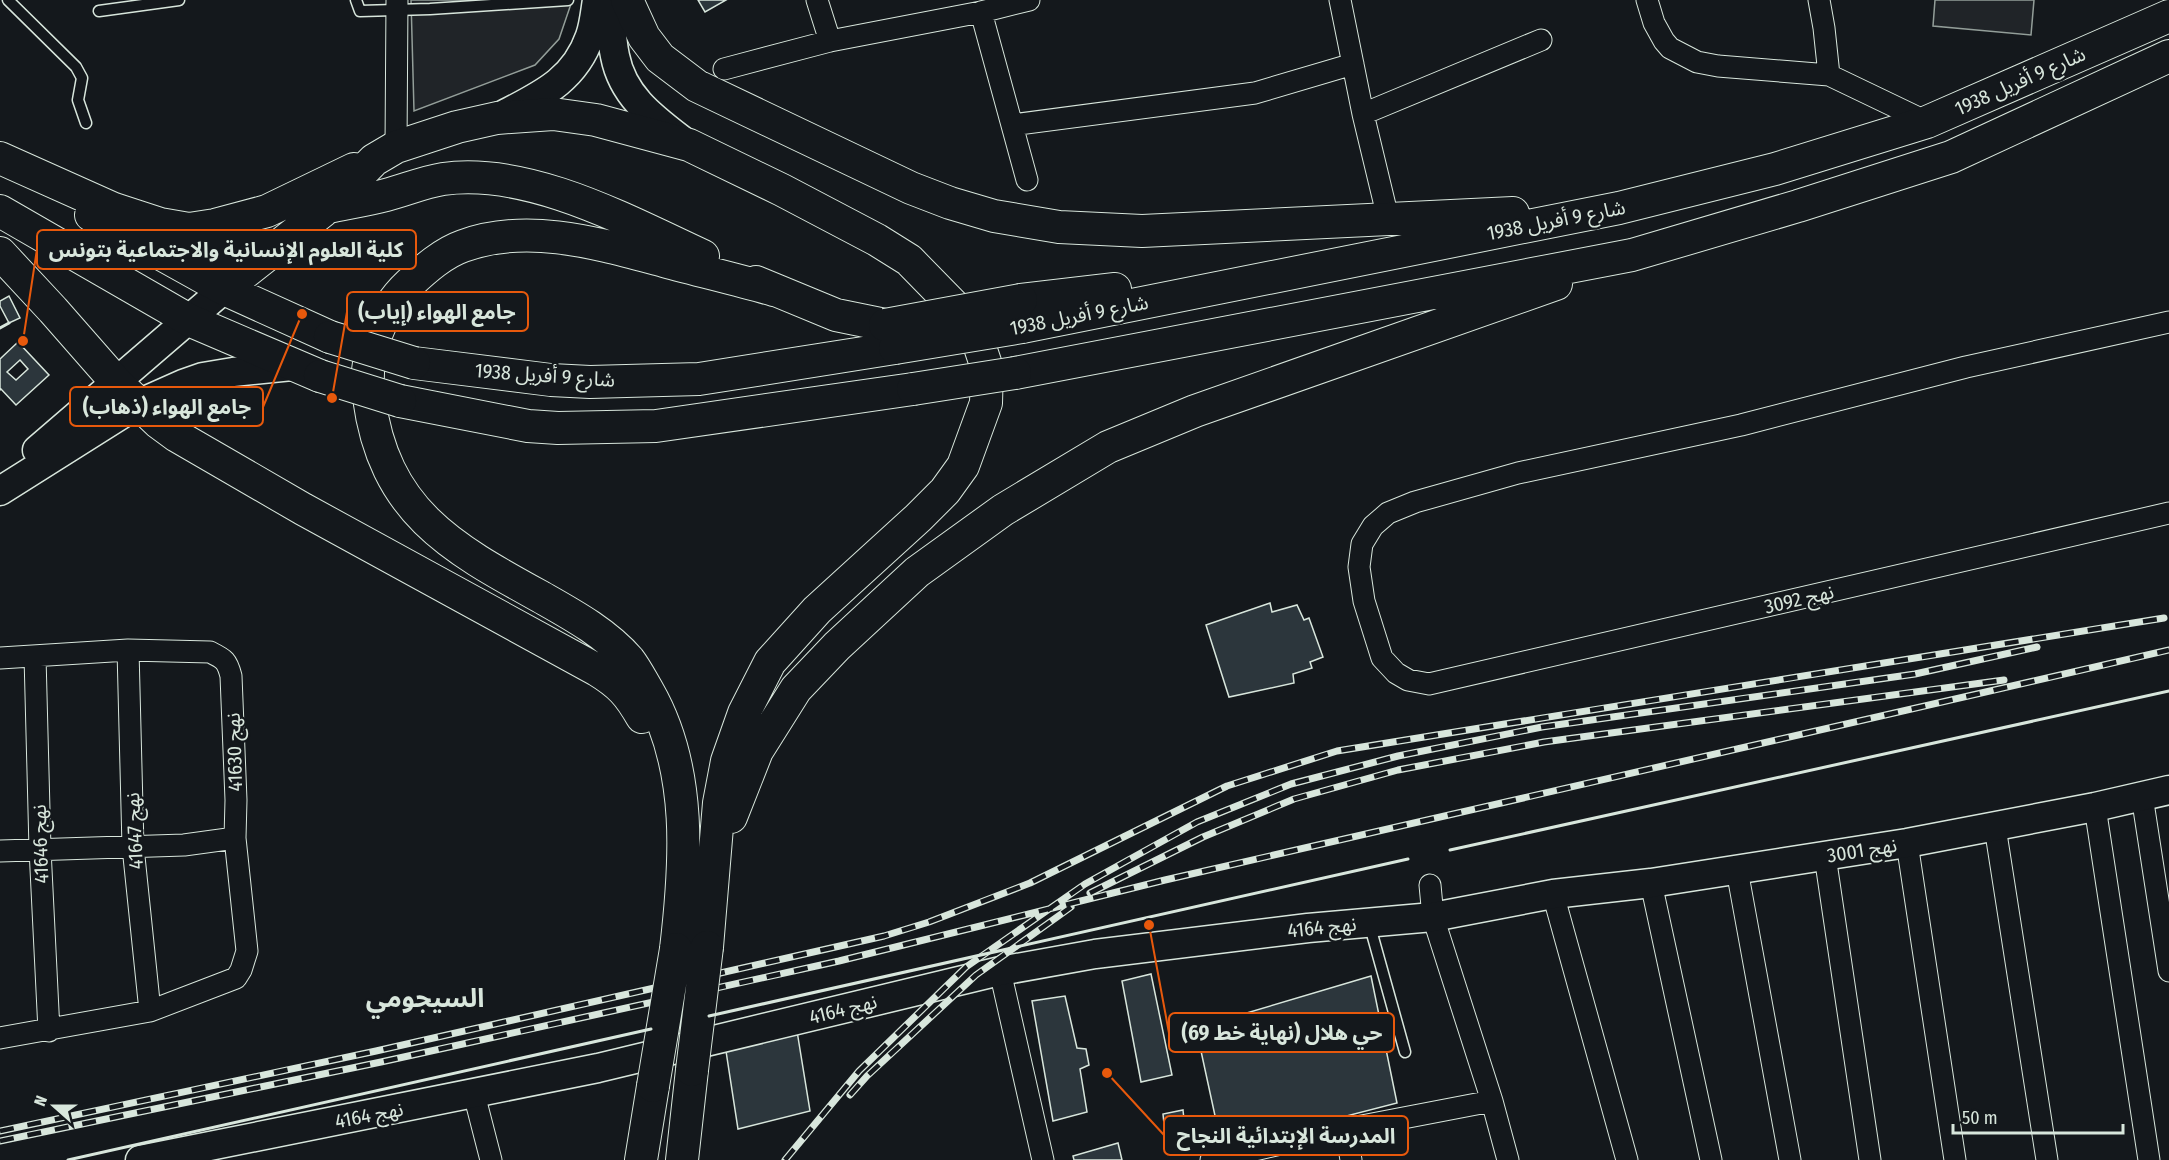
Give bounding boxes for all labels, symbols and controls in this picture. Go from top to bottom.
street label: شارع 9 أفريل 1938 [1951,41,2090,123]
street label: شارع 9 أفريل 1938 [1485,195,1628,248]
callout: كلية العلوم الإنسانية والاجتماعية بتونس [37,230,416,269]
text: كلية العلوم الإنسانية والاجتماعية بتونس [49,237,404,266]
street label: شارع 9 أفريل 1938 [1008,290,1151,343]
callout: جامع الهواء (إياب) [347,292,528,331]
text: جامع الهواء (إياب) [358,299,516,327]
street label: شارع 9 أفريل 1938 [474,358,616,395]
callout: جامع الهواء (ذهاب) [70,387,263,426]
text: جامع الهواء (ذهاب) [83,394,251,422]
street label: نهج 3092 [1762,579,1837,622]
street label: نهج 41630 [221,712,250,792]
street label: نهج 41647 [120,792,151,870]
street label: نهج 41646 [27,804,56,884]
street label: نهج 3001 [1825,833,1899,870]
street label: نهج 4164 [1286,911,1358,946]
district label: السيجومي [366,983,484,1019]
street label: نهج 4164 [807,989,880,1032]
callout: حي هلال (نهاية خط 69) [1169,1013,1394,1052]
text: حي هلال (نهاية خط 69) [1182,1020,1382,1050]
north arrow [24,1076,84,1136]
text: N [30,1093,51,1109]
street label: نهج 4164 [333,1097,406,1136]
scale bar [1953,1097,2122,1135]
text: 50 m [1962,1107,1998,1129]
callout: المدرسة الإبتدائية النجاح [1164,1116,1408,1155]
text: المدرسة الإبتدائية النجاح [1176,1123,1396,1151]

